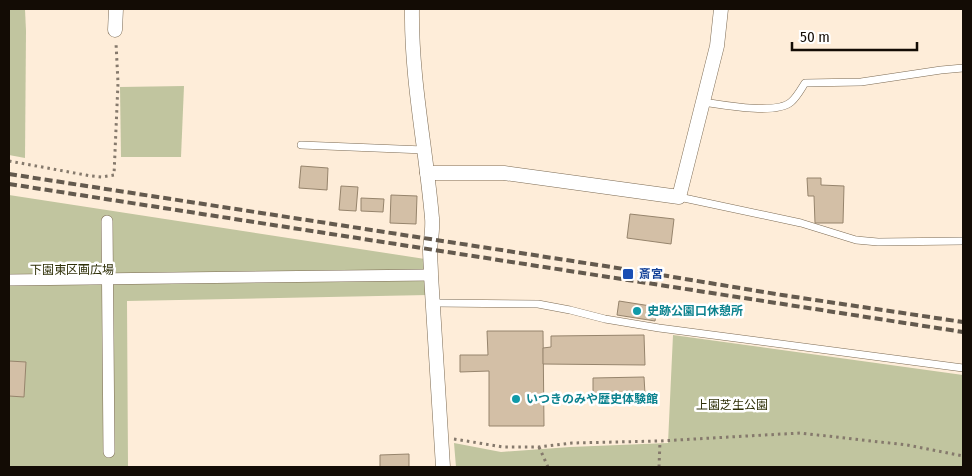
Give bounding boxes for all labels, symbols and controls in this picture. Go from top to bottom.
scale bar [792,20,917,52]
text: 50 m [800,28,830,46]
park label: 下園東区画広場 [30,263,114,277]
marker: 斎宮 [621,267,635,281]
place label: 斎宮 [639,267,663,281]
place label: 史跡公園口休憩所 [647,304,743,318]
marker: 史跡公園口休憩所 [631,305,643,317]
place label: いつきのみや歴史体験館 [526,392,658,406]
marker: いつきのみや歴史体験館 [510,393,522,405]
park label: 上園芝生公園 [696,398,768,412]

